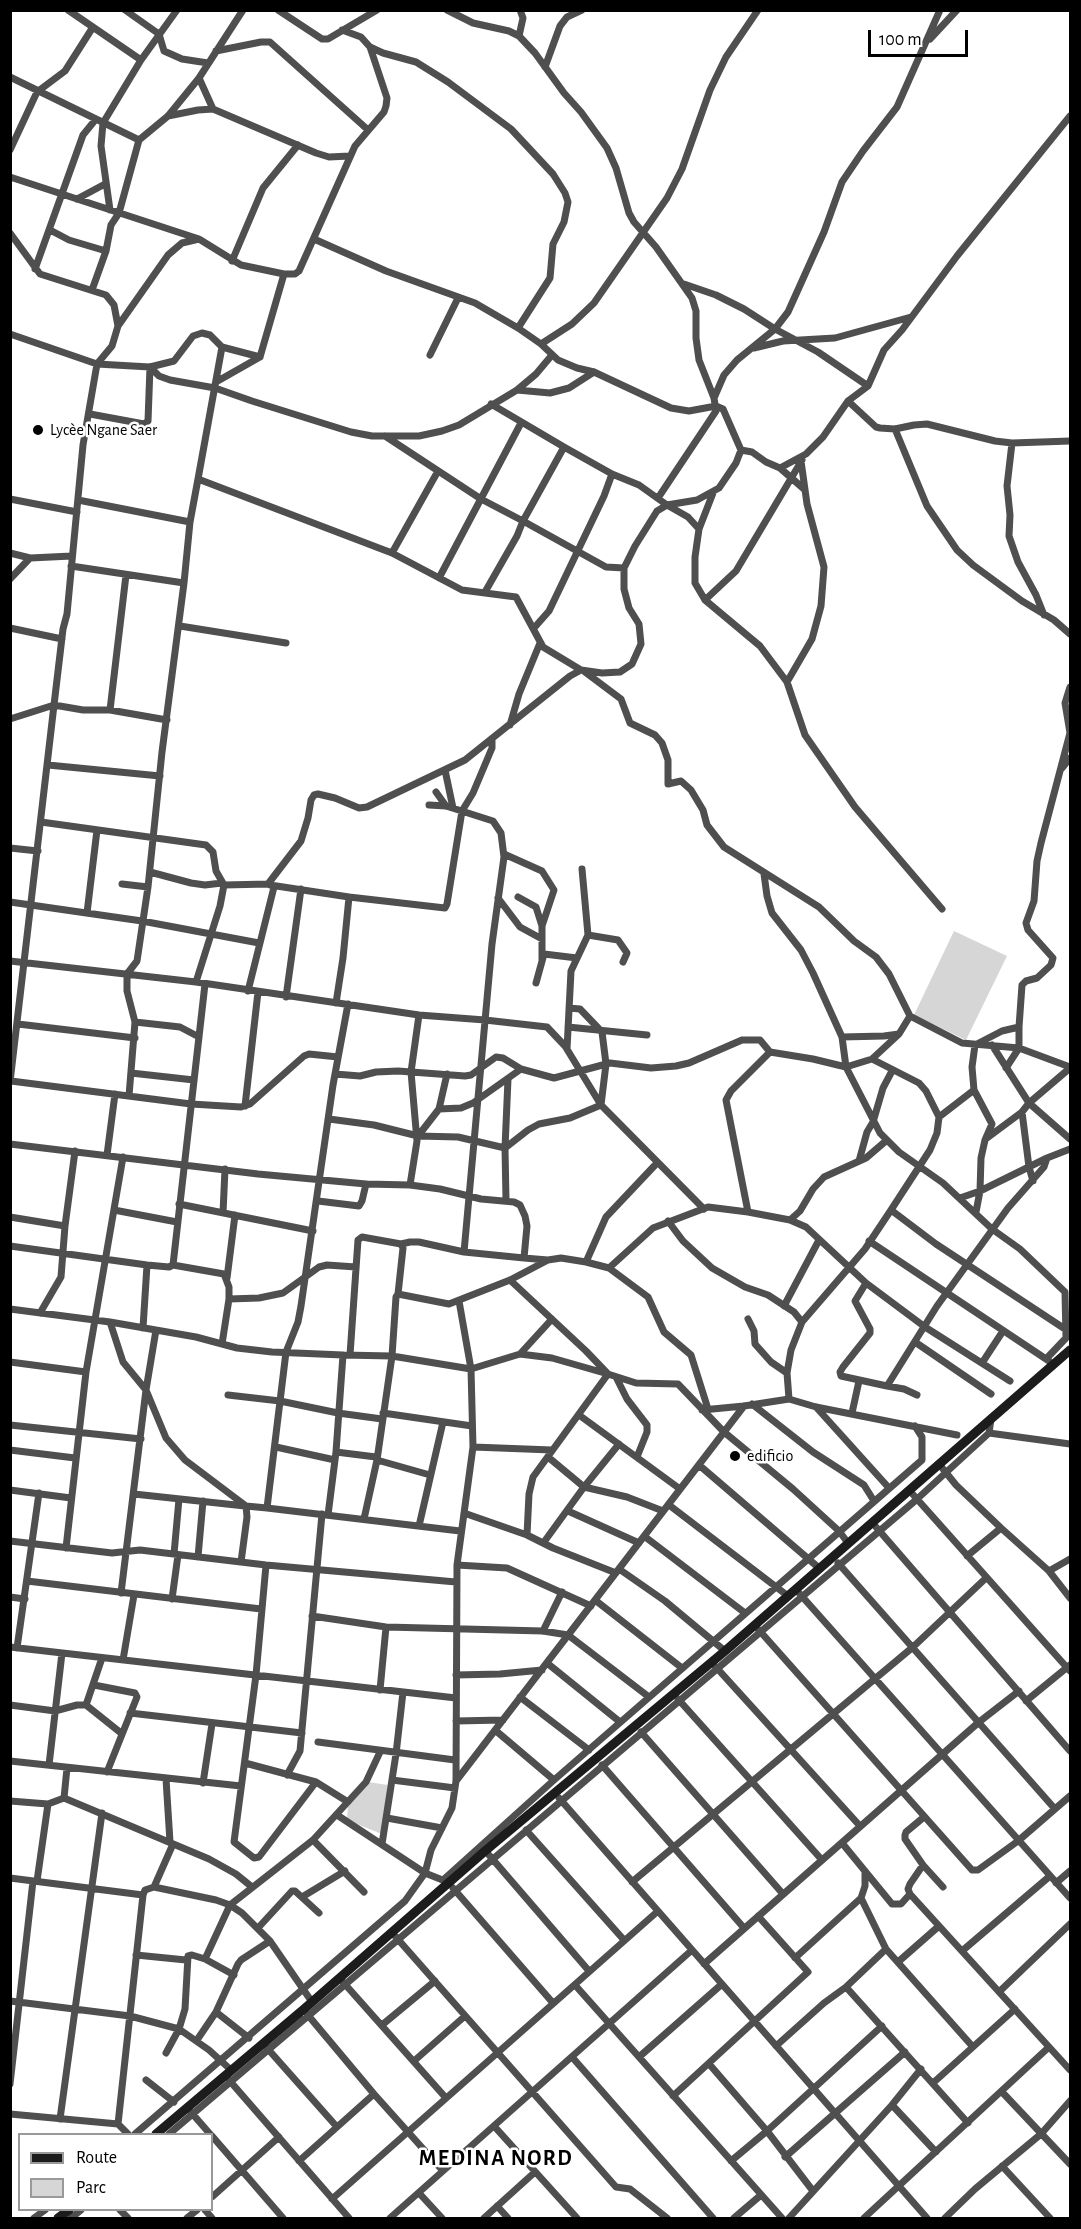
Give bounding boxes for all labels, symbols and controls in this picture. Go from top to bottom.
scale bar [871,18,972,56]
text: 100 m [879,31,922,49]
place label: Lycèe Ngane Saer [50,420,157,440]
marker: Lycèe Ngane Saer [31,423,45,437]
place label: edificio [747,1446,793,1466]
marker: edificio [728,1449,742,1463]
legend [18,2133,213,2211]
district label: MEDINA NORD [419,2145,573,2171]
text: Route [76,2149,117,2167]
text: Parc [76,2179,106,2197]

